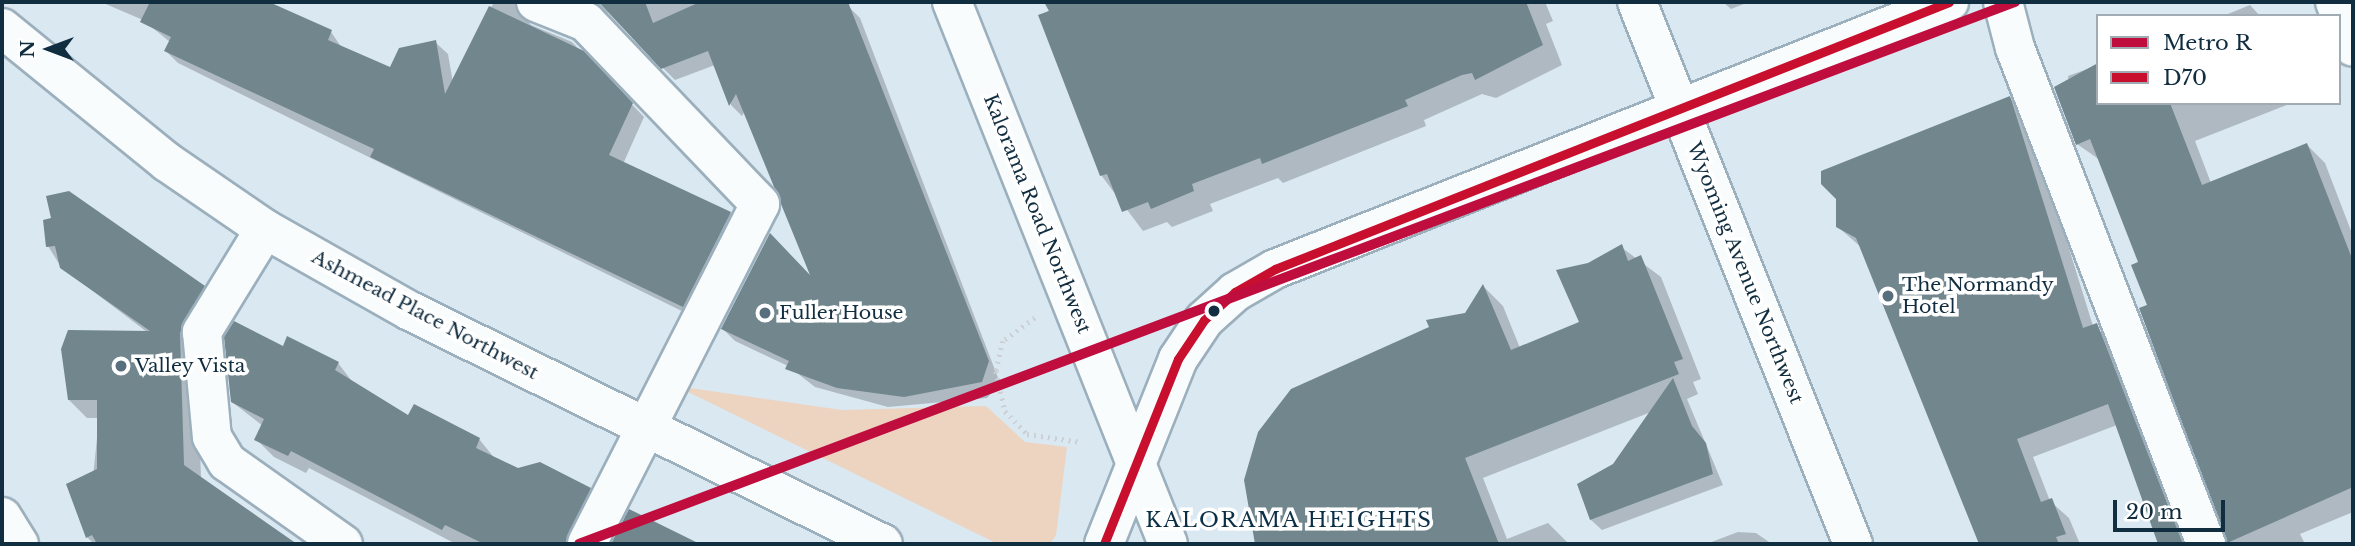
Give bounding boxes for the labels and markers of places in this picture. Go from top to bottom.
place label: The Normandy Hotel [1902,274,2054,318]
marker: The Normandy Hotel [1880,288,1896,304]
place label: Fuller House [779,302,904,324]
unlabelled marker [1207,304,1221,318]
marker: Fuller House [757,305,773,321]
place label: Valley Vista [135,355,247,377]
marker: Valley Vista [113,358,129,374]

